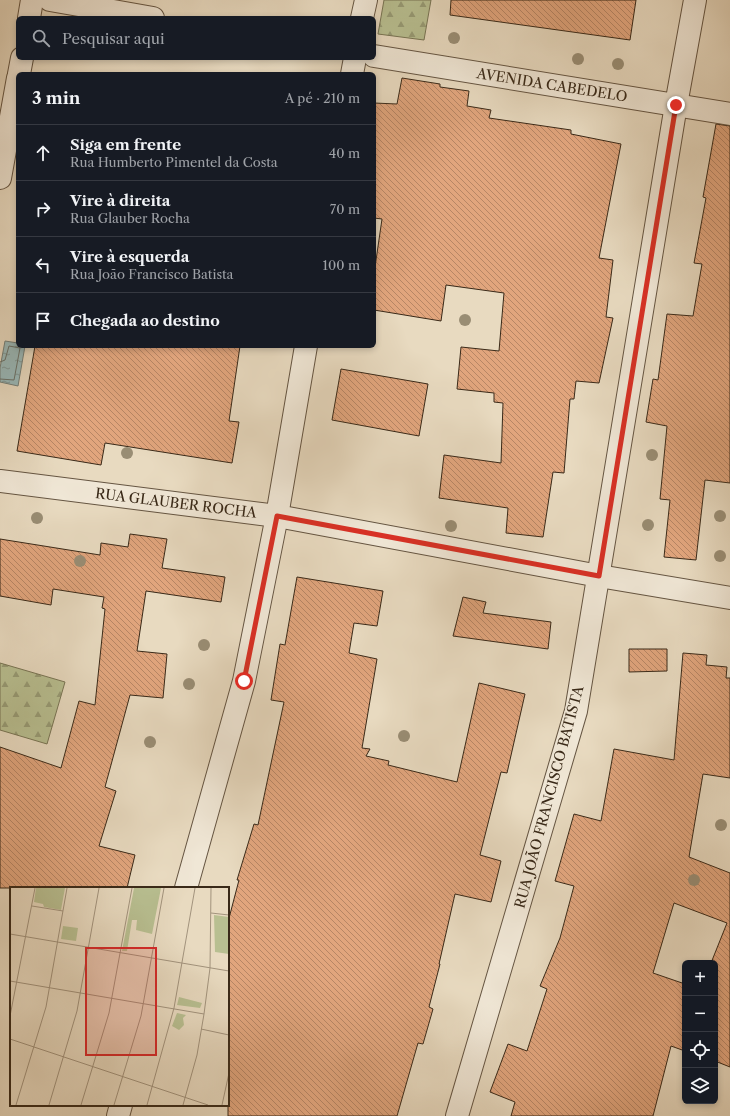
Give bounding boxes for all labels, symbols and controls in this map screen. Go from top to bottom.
search box [16,16,376,60]
icon: search [30,27,52,49]
text: Pesquisar aqui [62,29,165,48]
street label: AVENIDA CABEDELO [474,64,629,106]
text: 3 min [32,88,81,108]
text: A pé · 210 m [285,90,360,106]
route end [667,96,685,114]
text: Siga em frente [70,135,181,154]
icon: ahead [32,142,54,164]
text: 40 m [329,145,360,161]
text: Rua Humberto Pimentel da Costa [70,154,278,170]
text: Vire à direita [70,191,170,210]
icon: right [32,198,54,220]
text: 70 m [330,201,360,217]
text: Rua Glauber Rocha [70,210,190,226]
text: Vire à esquerda [70,247,189,266]
icon: left [32,254,54,276]
text: 100 m [322,257,360,273]
text: Rua João Francisco Batista [70,266,233,282]
icon: arrive [32,310,54,332]
text: Chegada ao destino [70,311,220,330]
street label: RUA GLAUBER ROCHA [94,484,258,522]
route start [235,672,253,690]
street label: RUA JOÃO FRANCISCO BATISTA [510,683,588,910]
inset map [10,887,229,1106]
map controls [682,960,718,1104]
button: + [682,960,718,996]
button: − [682,996,718,1032]
button: locate [682,1032,718,1068]
button: layers [682,1068,718,1104]

